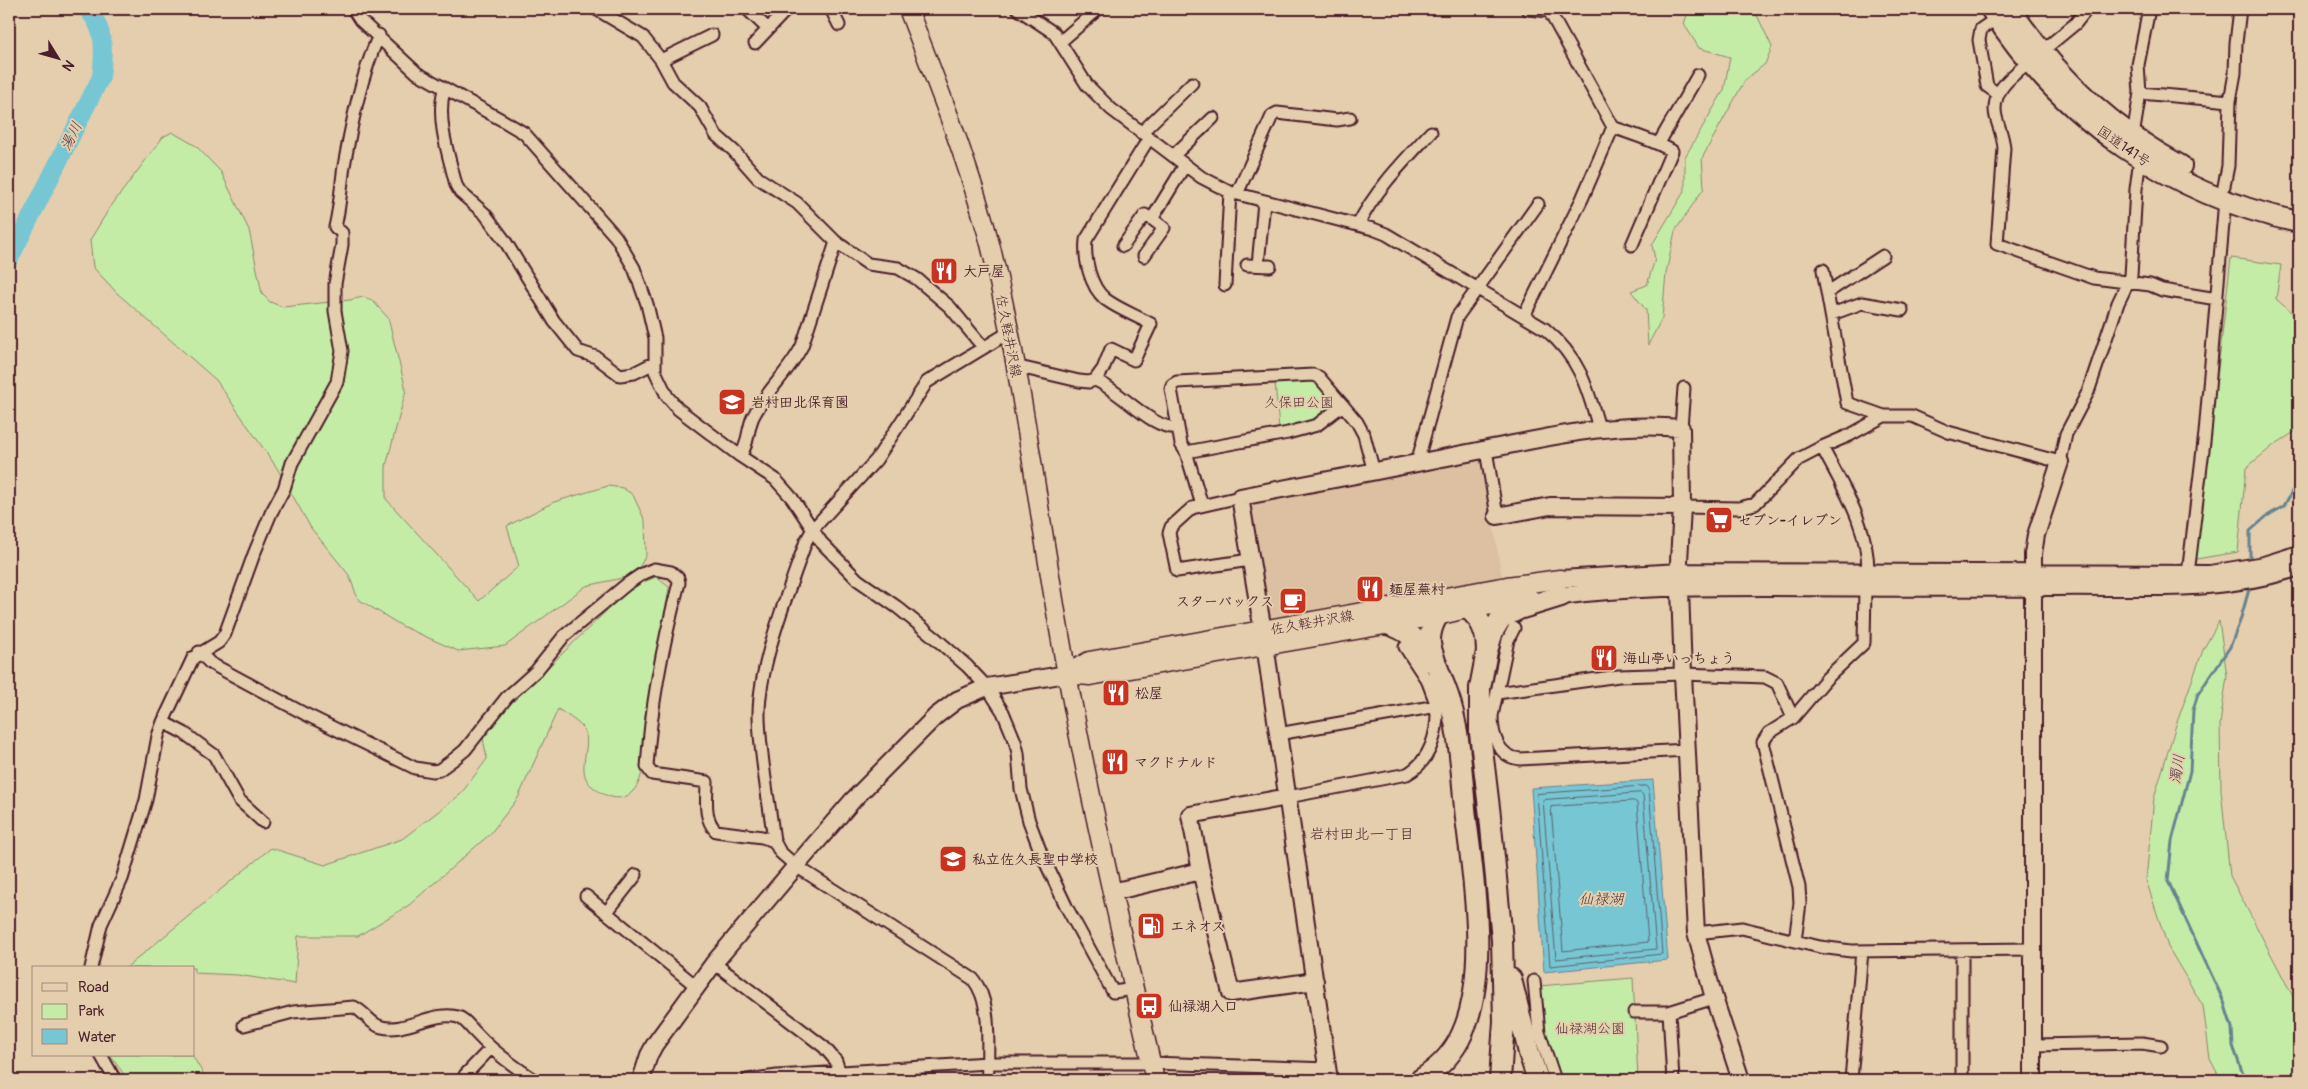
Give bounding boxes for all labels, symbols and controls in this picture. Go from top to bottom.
north arrow [32,32,82,82]
text: N [58,57,78,74]
water label: 湯川 [56,119,87,154]
street label: 国道141号 [2094,122,2154,171]
restaurant icon: 大戸屋 [929,256,959,286]
place label: 大戸屋 [963,263,1005,280]
street label: 佐久軽井沢線 [992,293,1025,379]
school or university icon: 岩村田北保育園 [717,387,747,417]
place label: 岩村田北保育園 [751,394,849,411]
park label: 久保田公園 [1264,394,1334,411]
supermarket icon: セブン-イレブン [1704,505,1734,535]
place label: セブン-イレブン [1738,512,1842,529]
restaurant icon: 麺屋蕪村 [1355,574,1385,604]
place label: 麺屋蕪村 [1389,581,1445,598]
cafe icon: スターバックス [1278,586,1308,616]
place label: スターバックス [1176,593,1274,610]
street label: 佐久軽井沢線 [1269,607,1355,638]
restaurant icon: 海山亭いっちょう [1589,643,1619,673]
place label: 海山亭いっちょう [1623,650,1735,667]
restaurant icon: 松屋 [1101,678,1131,708]
place label: 松屋 [1135,685,1163,702]
restaurant icon: マクドナルド [1100,747,1130,777]
water label: 濁川 [2166,753,2189,785]
place label: マクドナルド [1134,754,1217,771]
district label: 岩村田北一丁目 [1309,825,1415,844]
school or university icon: 私立佐久長聖中学校 [938,844,968,874]
place label: 私立佐久長聖中学校 [972,851,1098,868]
water label: 仙禄湖 [1578,890,1625,909]
fuel station icon: エネオス [1136,911,1166,941]
place label: エネオス [1170,918,1225,935]
legend [32,966,195,1056]
text: Road [78,978,109,997]
bus stop icon: 仙禄湖入口 [1134,991,1164,1021]
place label: 仙禄湖入口 [1168,998,1238,1015]
text: Park [78,1002,105,1021]
park label: 仙禄湖公園 [1555,1020,1625,1037]
text: Water [78,1028,117,1047]

